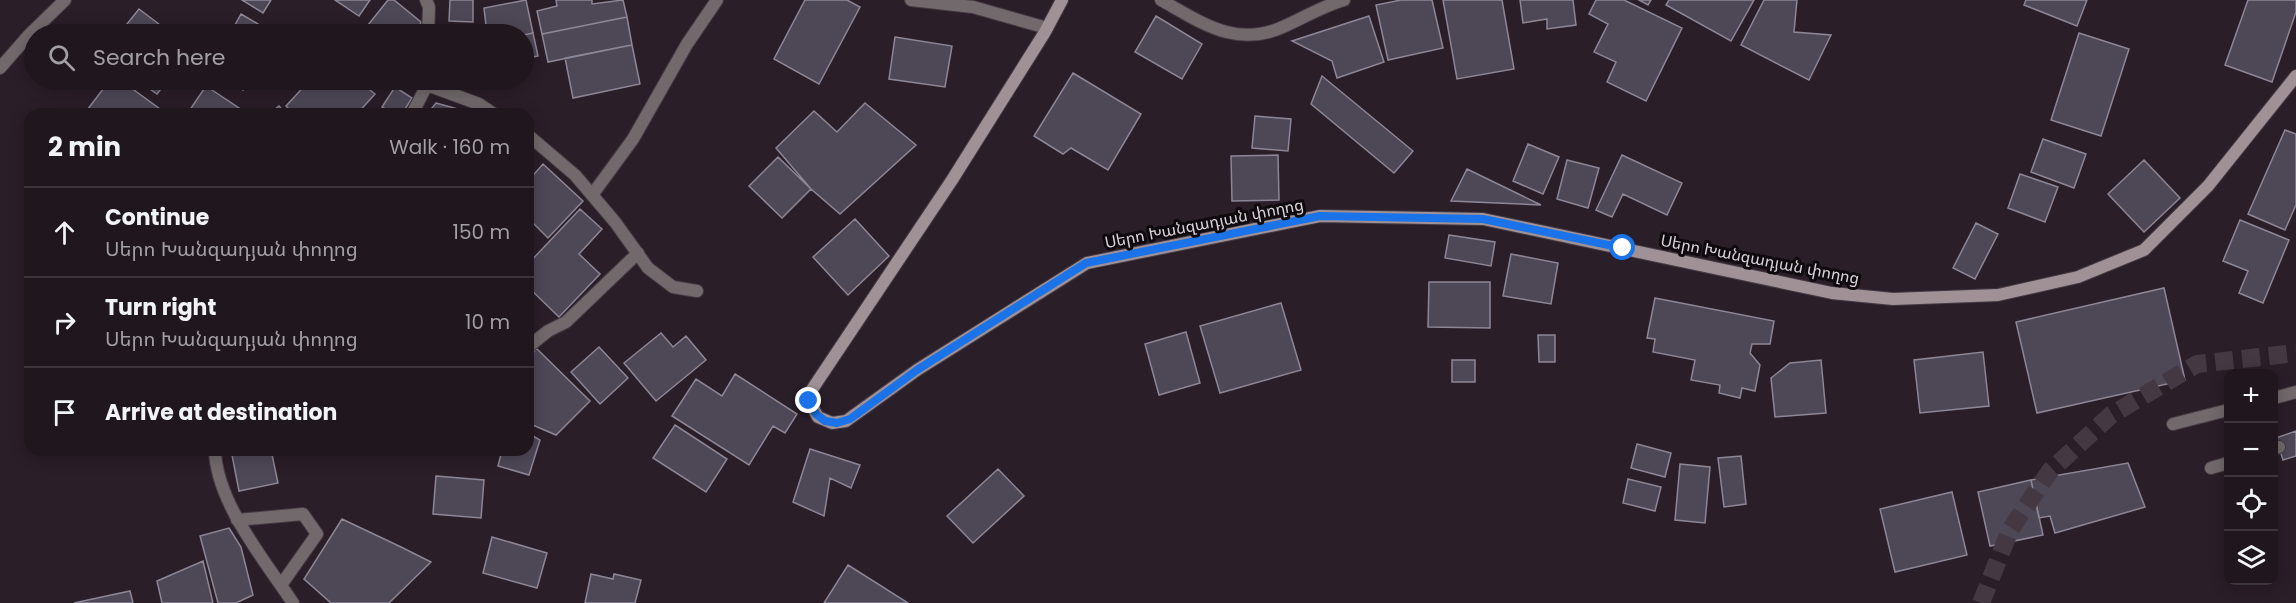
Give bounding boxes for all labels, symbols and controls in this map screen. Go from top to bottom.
search box [24,24,534,90]
icon: search [45,41,78,74]
text: Search here [93,42,226,73]
text: 2 min [48,129,121,165]
text: Walk · 160 m [389,133,510,161]
street label: Սերո Խանզադյան փողոց [1103,193,1305,254]
text: Continue [105,202,209,233]
icon: ahead [48,216,81,249]
text: 150 m [453,218,510,246]
street label: Սերո Խանզադյան փողոց [1659,229,1861,290]
route start [1609,234,1635,260]
text: Սերո Խանզադյան փողոց [105,235,358,263]
text: Turn right [105,292,216,323]
icon: right [48,306,81,339]
text: 10 m [465,308,510,336]
text: Սերո Խանզադյան փողոց [105,325,358,353]
map controls [2224,369,2278,585]
button: + [2224,369,2278,423]
route end [795,387,821,413]
icon: arrive [48,396,81,429]
text: Arrive at destination [105,397,337,428]
button: − [2224,423,2278,477]
button: locate [2224,477,2278,531]
button: layers [2224,531,2278,585]

